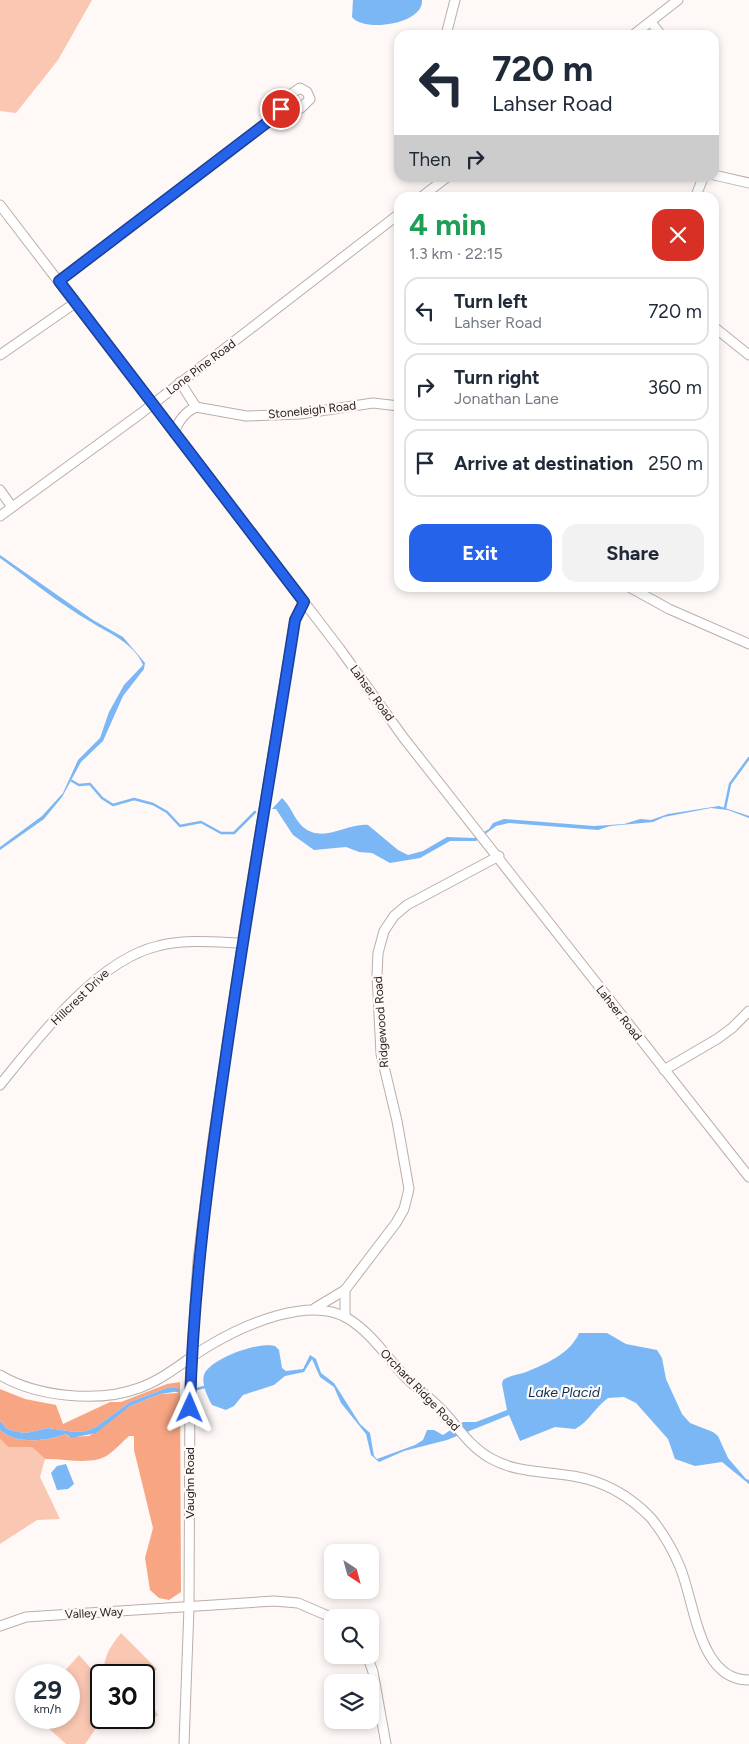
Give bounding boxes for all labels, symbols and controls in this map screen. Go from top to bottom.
text: 720 m [492,48,593,90]
icon: left [409,50,474,115]
pin [260,88,302,130]
text: Lahser Road [492,90,613,117]
icon: arrive [267,95,295,123]
icon: right [461,145,489,173]
text: Then [409,148,451,171]
text: 4 min [409,206,486,243]
button: close [652,209,704,261]
text: 1.3 km · 22:15 [409,244,503,263]
text: Turn left [454,290,528,313]
icon: left [411,297,439,325]
text: 720 m [648,300,702,323]
text: Lahser Road [454,313,542,332]
street label: Lone Pine Road [164,336,238,398]
text: Turn right [454,366,540,389]
icon: right [411,373,439,401]
text: 360 m [648,376,702,399]
text: Jonathan Lane [454,389,559,408]
street label: Stoneleigh Road [267,398,357,422]
icon: arrive [411,449,439,477]
text: Arrive at destination [454,452,633,475]
text: 250 m [648,452,703,475]
button: Exit [409,524,552,582]
button: Share [562,524,704,582]
street label: Lahser Road [347,662,397,724]
street label: Hillcrest Drive [48,966,112,1028]
street label: Ridgewood Road [371,976,391,1068]
street label: Lahser Road [593,983,645,1043]
street label: Orchard Ridge Road [377,1346,463,1434]
position arrow [163,1381,215,1433]
water label: Lake Placid [528,1384,601,1401]
street label: Vaughn Road [183,1447,197,1519]
north arrow [324,1544,379,1599]
map controls [324,1544,379,1729]
street label: Valley Way [65,1604,124,1622]
button: search [324,1609,379,1664]
speed limit sign: 30 [90,1664,155,1729]
button: layers [324,1674,379,1729]
text: 29 [33,1675,62,1705]
text: km/h [34,1702,61,1716]

